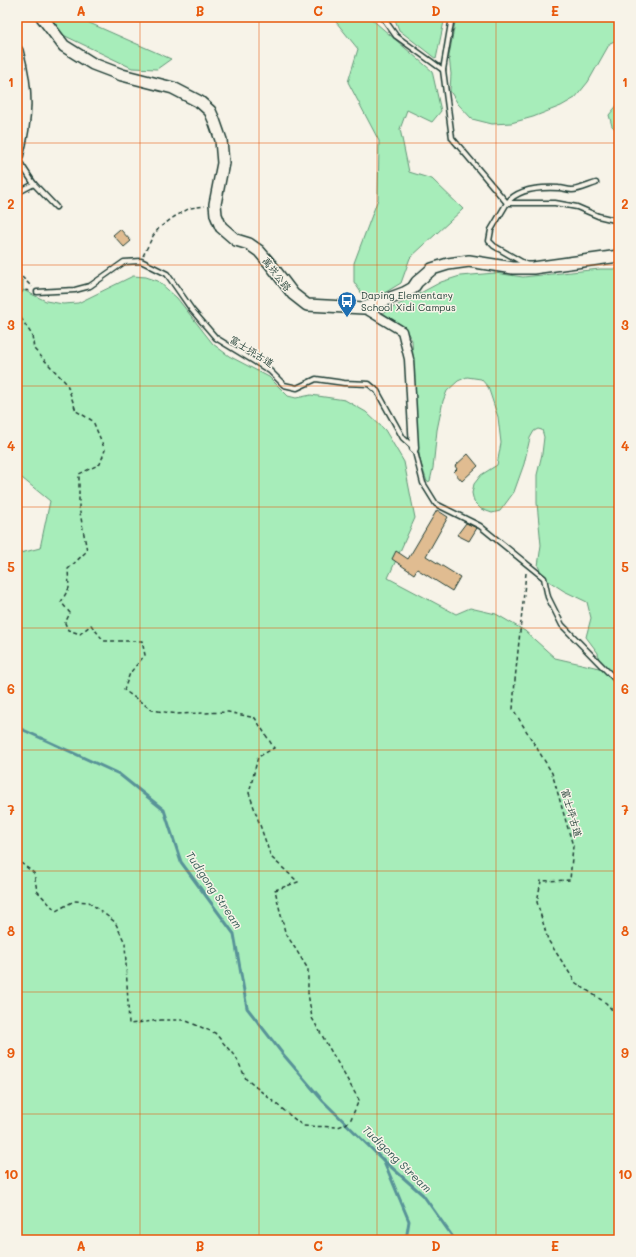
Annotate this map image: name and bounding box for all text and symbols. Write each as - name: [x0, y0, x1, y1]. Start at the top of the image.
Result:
- text: A: [76, 2, 86, 19]
- text: B: [196, 2, 205, 19]
- text: C: [313, 2, 323, 19]
- text: D: [431, 2, 441, 19]
- text: E: [551, 2, 559, 19]
- text: 1: [8, 73, 14, 90]
- text: 1: [622, 73, 628, 90]
- text: 2: [7, 195, 15, 212]
- text: 2: [621, 195, 629, 212]
- street label: 萬崁公路: [259, 254, 295, 294]
- place label: Daping Elementary School Xidi Campus: [361, 288, 456, 314]
- bus stop icon: Daping Elementary School Xidi Campus: [336, 290, 358, 318]
- text: 3: [7, 316, 15, 333]
- text: 3: [621, 316, 629, 333]
- street label: 富士坪古道: [227, 332, 277, 370]
- text: 4: [7, 437, 15, 454]
- text: 4: [621, 437, 629, 454]
- text: 5: [7, 558, 15, 575]
- text: 5: [621, 558, 629, 575]
- text: 6: [7, 680, 15, 697]
- text: 6: [621, 680, 629, 697]
- street label: 富士坪古道: [558, 787, 586, 839]
- text: 7: [7, 801, 15, 818]
- text: 7: [621, 801, 629, 818]
- water label: Tudigong Stream: [183, 848, 246, 932]
- text: 8: [7, 922, 15, 939]
- text: 8: [621, 922, 629, 939]
- text: 9: [7, 1044, 15, 1061]
- text: 9: [621, 1044, 629, 1061]
- water label: Tudigong Stream: [360, 1122, 435, 1196]
- text: 10: [4, 1165, 18, 1182]
- text: 10: [618, 1165, 632, 1182]
- text: A: [76, 1237, 86, 1254]
- text: B: [196, 1237, 205, 1254]
- text: C: [313, 1237, 323, 1254]
- text: D: [431, 1237, 441, 1254]
- text: E: [551, 1237, 559, 1254]

